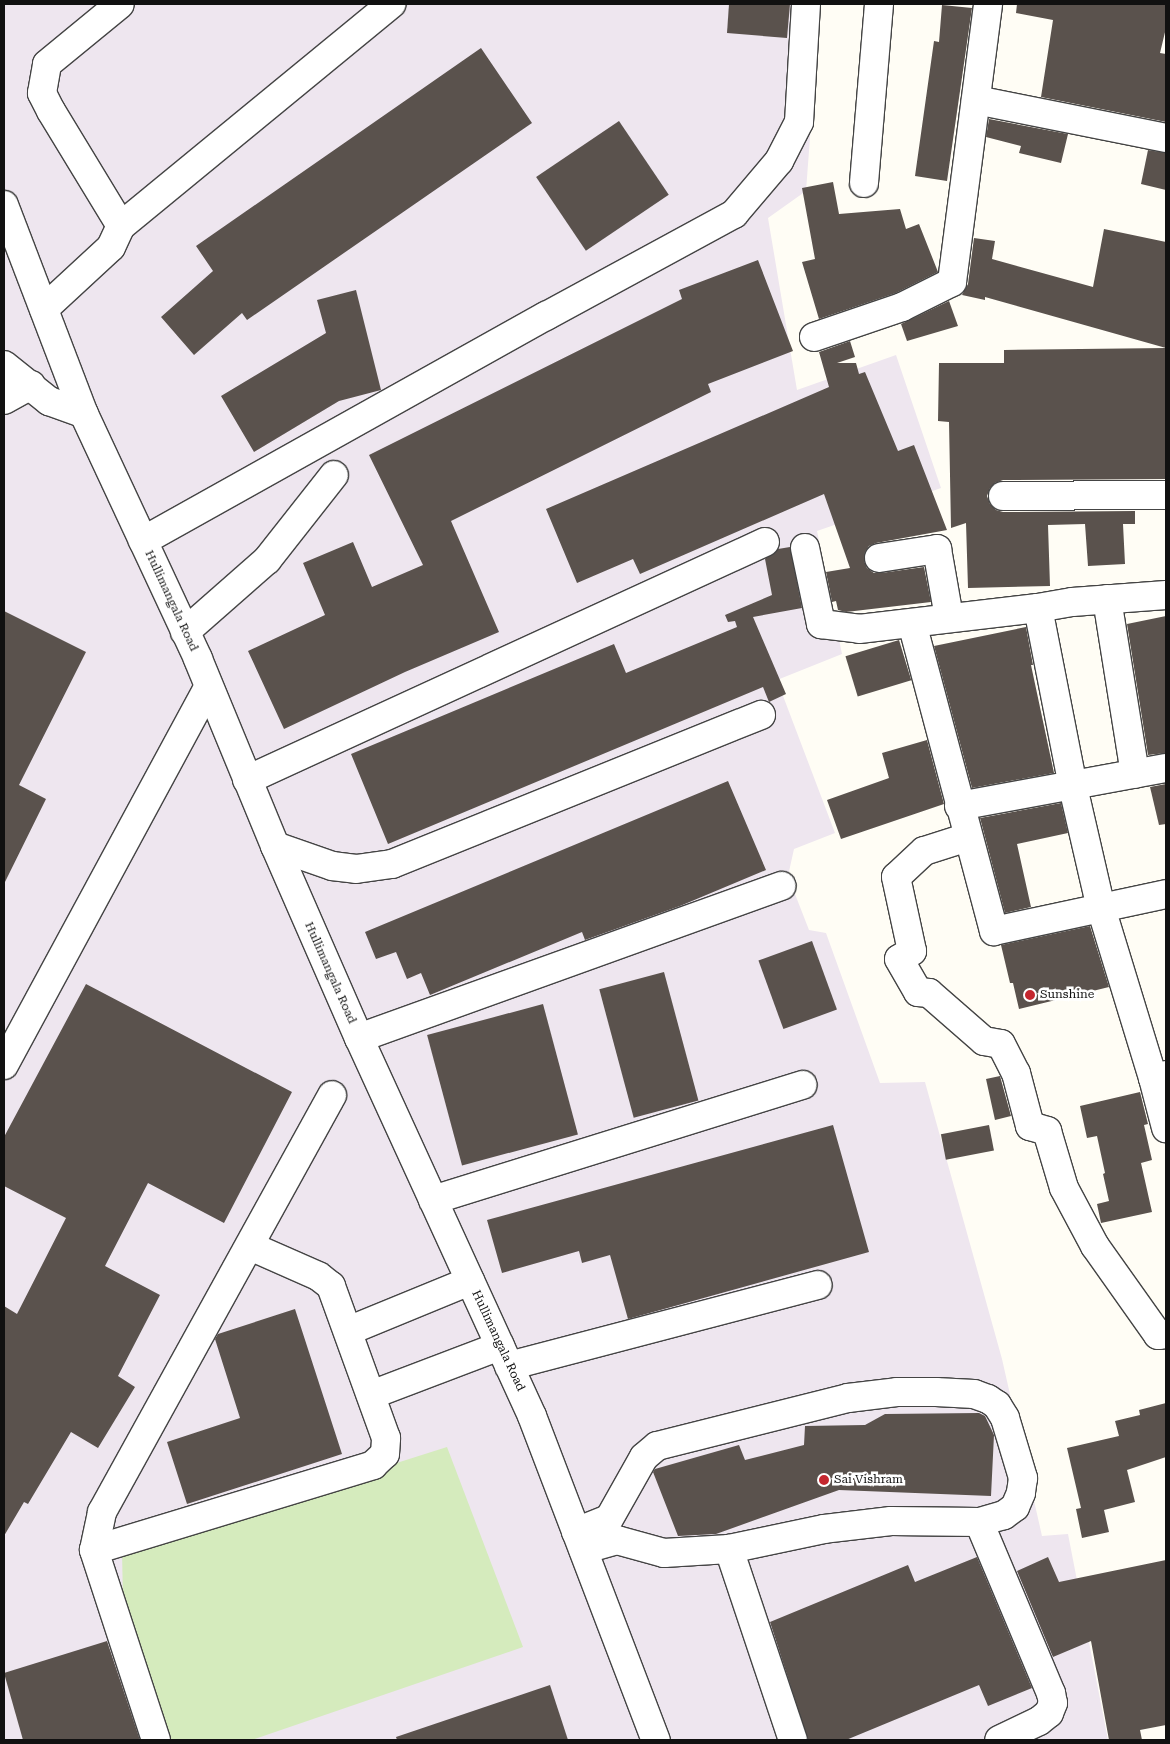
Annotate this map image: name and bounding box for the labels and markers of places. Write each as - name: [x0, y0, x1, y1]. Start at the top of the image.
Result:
- place label: Sunshine: [1040, 988, 1094, 1002]
- marker: Sunshine: [1024, 989, 1036, 1001]
- place label: Sai Vishram: [834, 1473, 903, 1487]
- marker: Sai Vishram: [818, 1474, 830, 1486]

